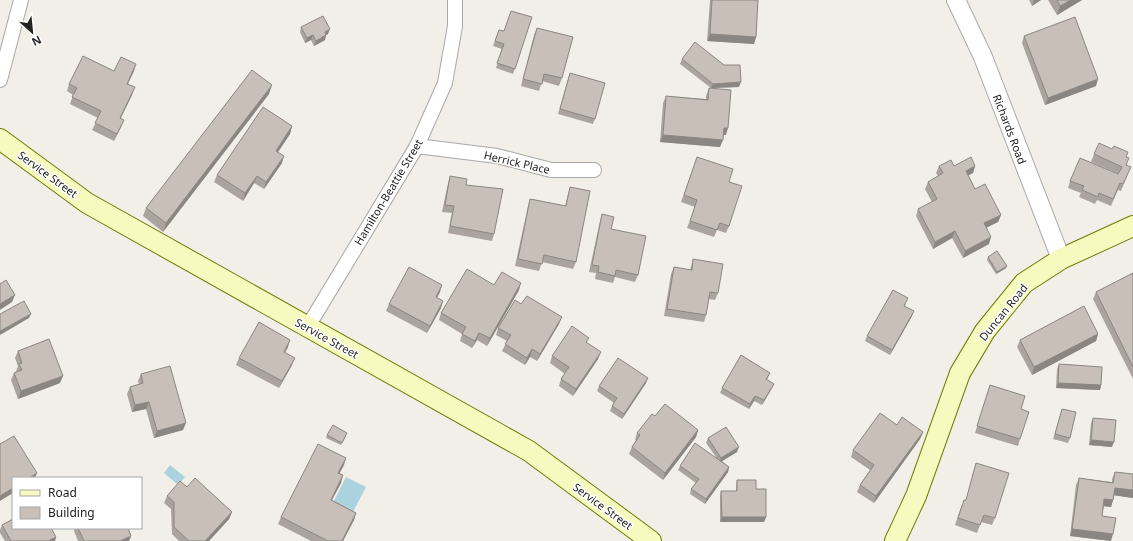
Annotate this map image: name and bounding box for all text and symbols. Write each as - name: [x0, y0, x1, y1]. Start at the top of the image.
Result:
- north arrow: [12, 12, 52, 52]
- text: N: [29, 33, 44, 50]
- street label: Richards Road: [990, 92, 1030, 166]
- street label: Hamilton-Beattie Street: [350, 136, 426, 248]
- street label: Service Street: [15, 147, 81, 201]
- street label: Herrick Place: [482, 147, 552, 177]
- street label: Duncan Road: [975, 280, 1031, 344]
- street label: Service Street: [293, 314, 361, 362]
- legend: [12, 477, 142, 529]
- street label: Service Street: [570, 479, 636, 533]
- text: Road: [48, 484, 77, 501]
- text: Building: [48, 504, 95, 521]

